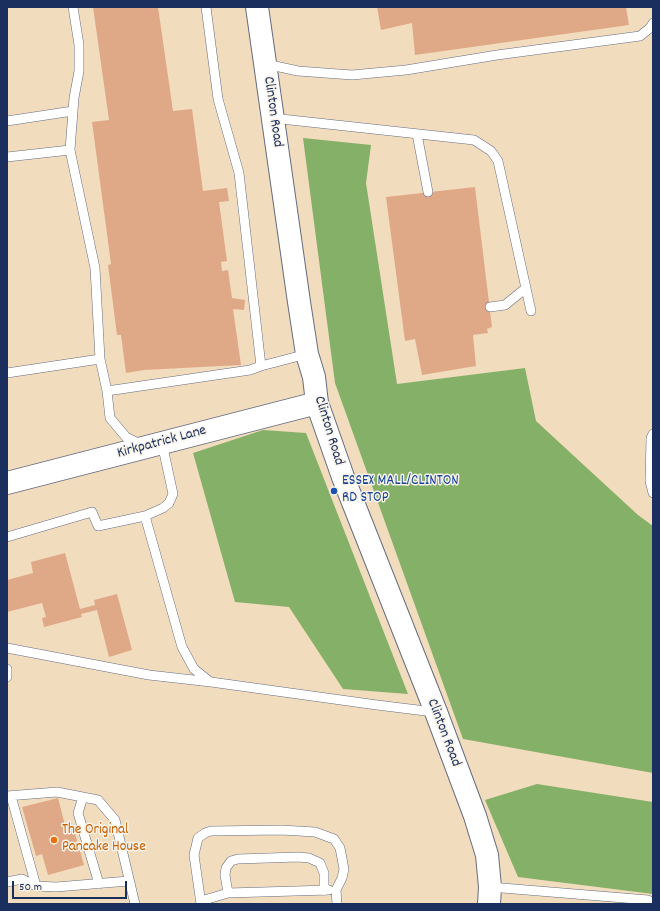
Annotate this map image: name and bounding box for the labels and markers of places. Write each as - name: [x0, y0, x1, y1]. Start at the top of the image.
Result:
- place label: ESSEX MALL/CLINTON RD STOP: [342, 473, 459, 508]
- marker: ESSEX MALL/CLINTON RD STOP: [329, 486, 339, 496]
- place label: The Original Pancake House: [62, 822, 146, 857]
- marker: The Original Pancake House: [49, 835, 59, 845]

